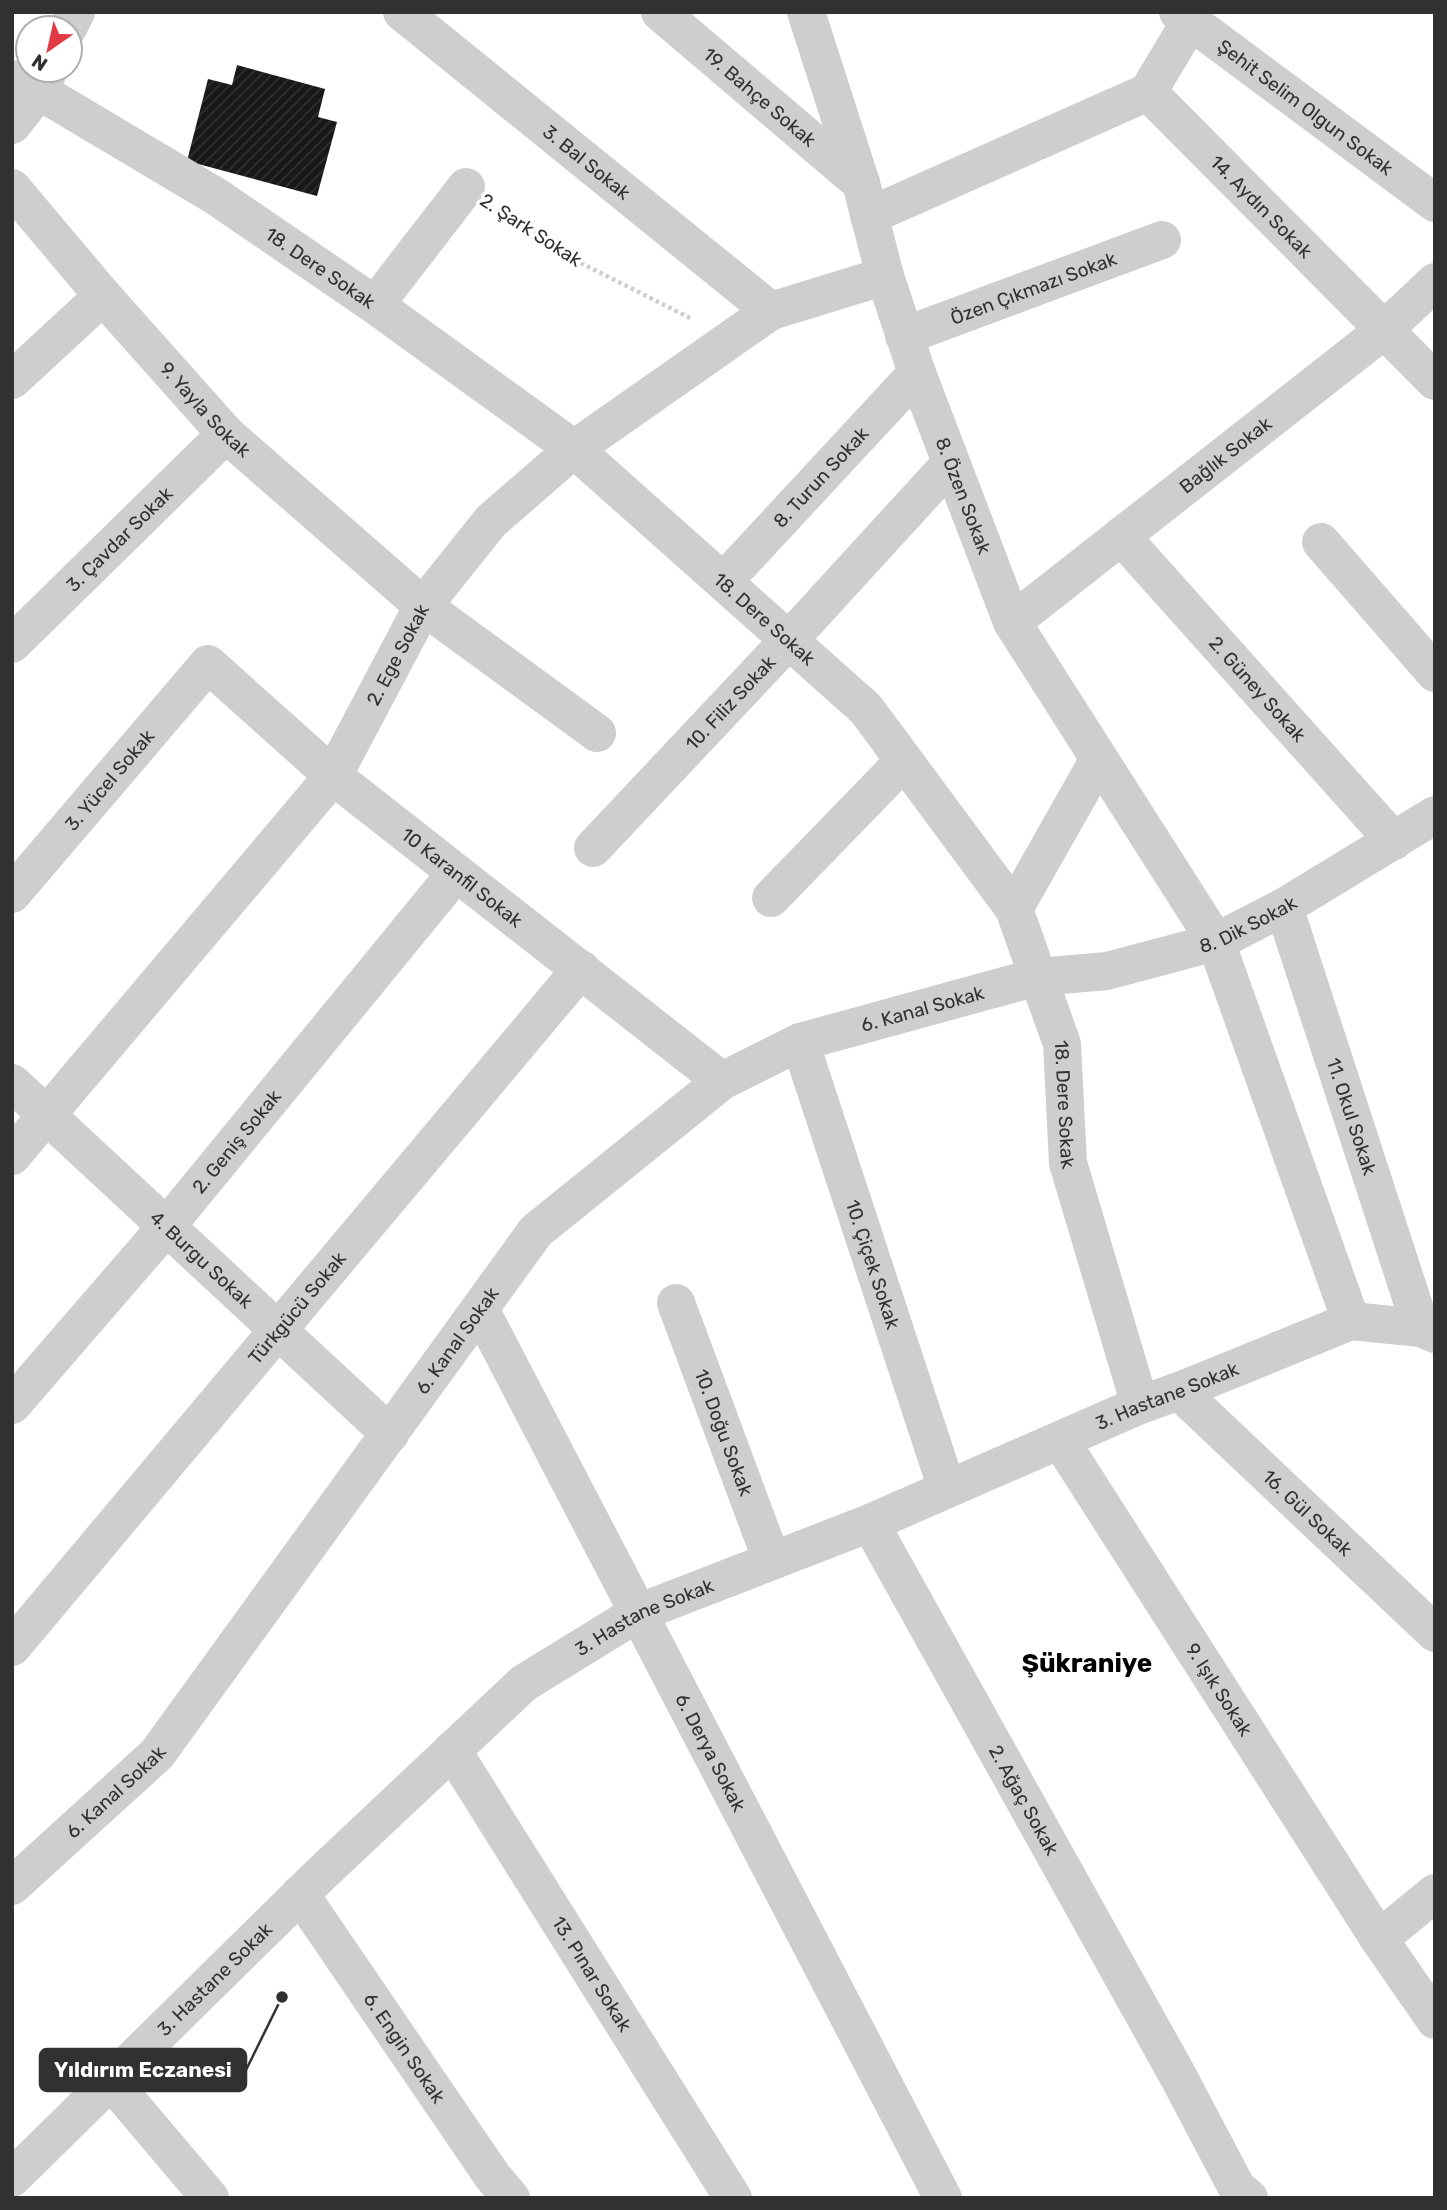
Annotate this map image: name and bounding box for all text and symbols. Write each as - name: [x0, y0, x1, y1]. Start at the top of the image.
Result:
- north arrow: [14, 14, 84, 84]
- street label: Şehit Selim Olgun Sokak: [1213, 34, 1398, 180]
- street label: 19. Bahçe Sokak: [699, 42, 821, 151]
- text: N: [28, 49, 52, 76]
- street label: 3. Bal Sokak: [538, 120, 635, 204]
- street label: 14. Aydın Sokak: [1206, 150, 1318, 263]
- street label: 2. Şark Sokak: [476, 188, 586, 272]
- street label: 18. Dere Sokak: [261, 222, 380, 313]
- street label: Özen Çıkmazı Sokak: [947, 246, 1120, 329]
- street label: 9. Yayla Sokak: [155, 357, 256, 462]
- street label: Bağlık Sokak: [1175, 411, 1276, 498]
- street label: 8. Turun Sokak: [768, 422, 873, 532]
- street label: 8. Özen Sokak: [931, 434, 997, 557]
- street label: 3. Çavdar Sokak: [61, 482, 177, 596]
- street label: 18. Dere Sokak: [709, 568, 820, 670]
- street label: 2. Ege Sokak: [361, 600, 434, 709]
- street label: 2. Güney Sokak: [1204, 631, 1311, 747]
- street label: 10. Filiz Sokak: [680, 650, 780, 754]
- street label: 3. Yücel Sokak: [60, 724, 159, 835]
- street label: 10 Karanfil Sokak: [397, 822, 528, 932]
- street label: 8. Dik Sokak: [1197, 891, 1301, 957]
- street label: 6. Kanal Sokak: [858, 981, 987, 1036]
- street label: 18. Dere Sokak: [1050, 1039, 1081, 1171]
- street label: 11. Okul Sokak: [1322, 1055, 1382, 1178]
- street label: 2. Geniş Sokak: [187, 1085, 285, 1198]
- street label: 10. Çiçek Sokak: [841, 1197, 905, 1332]
- street label: 4. Burgu Sokak: [146, 1206, 258, 1313]
- street label: Türkgücü Sokak: [243, 1247, 351, 1369]
- street label: 6. Kanal Sokak: [410, 1282, 503, 1398]
- street label: 3. Hastane Sokak: [1092, 1356, 1242, 1435]
- street label: 10. Doğu Sokak: [690, 1366, 758, 1499]
- street label: 16. Gül Sokak: [1258, 1465, 1358, 1561]
- street label: 3. Hastane Sokak: [571, 1573, 717, 1660]
- street label: 9. Işık Sokak: [1181, 1639, 1258, 1740]
- district label: Şükraniye: [1022, 1648, 1152, 1679]
- street label: 6. Derya Sokak: [671, 1690, 751, 1816]
- street label: 6. Kanal Sokak: [61, 1741, 171, 1843]
- street label: 2. Ağaç Sokak: [984, 1741, 1064, 1859]
- street label: 13. Pınar Sokak: [547, 1912, 637, 2036]
- street label: 3. Hastane Sokak: [152, 1917, 277, 2040]
- street label: 6. Engin Sokak: [359, 1988, 451, 2107]
- callout: Yıldırım Eczanesi: [40, 2049, 246, 2091]
- text: Yıldırım Eczanesi: [54, 2057, 232, 2082]

